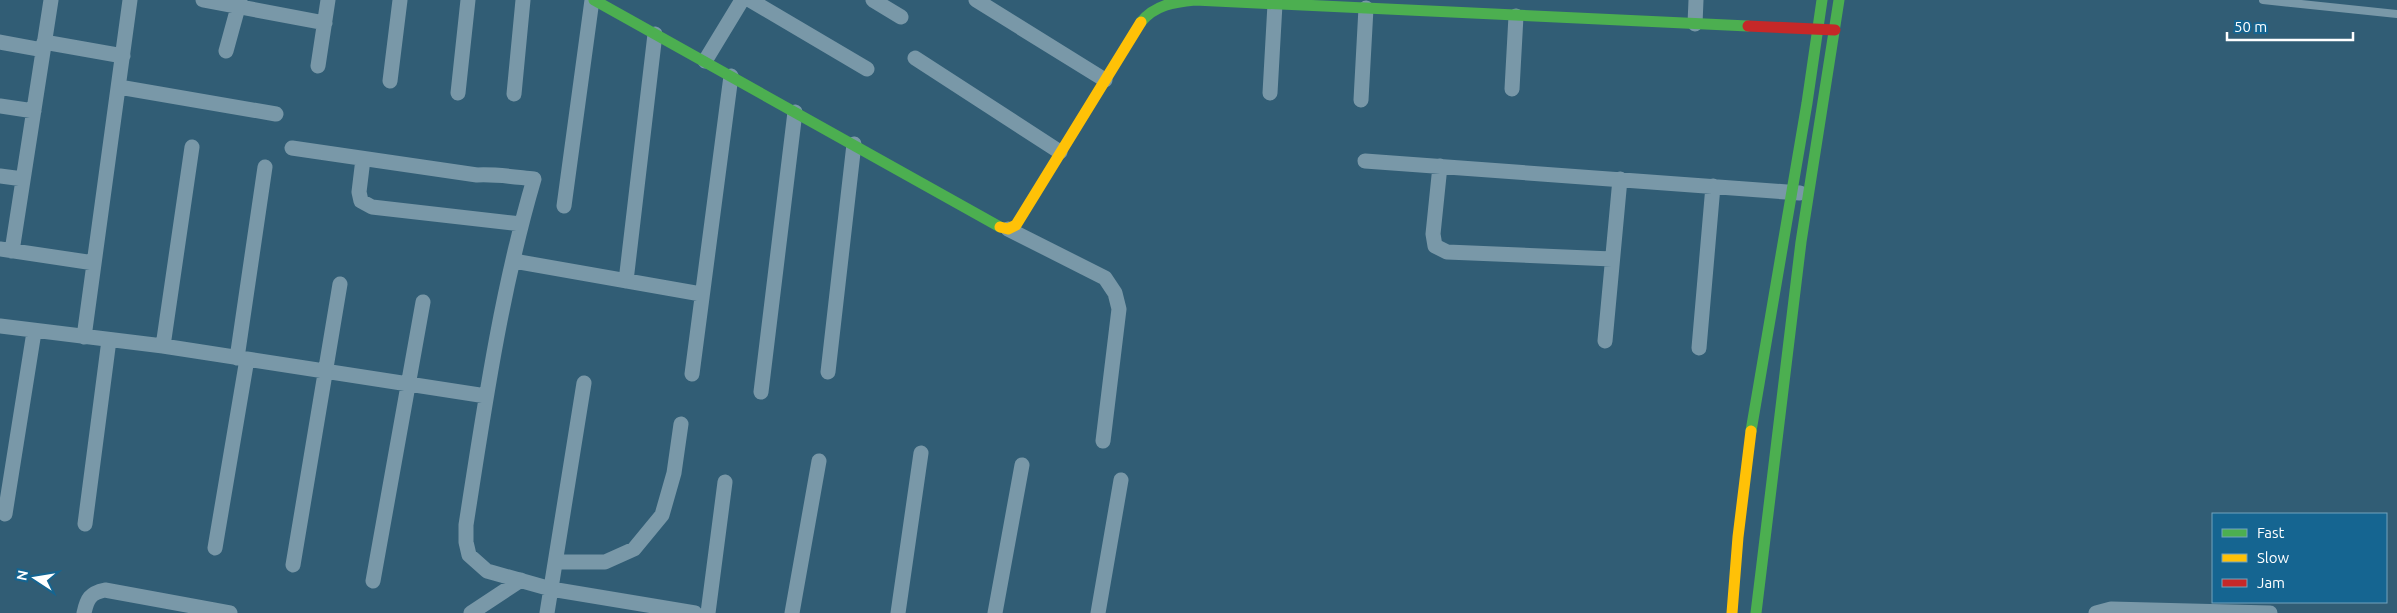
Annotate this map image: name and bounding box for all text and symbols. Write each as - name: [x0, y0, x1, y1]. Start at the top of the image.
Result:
- scale bar: [2227, 10, 2353, 42]
- text: 50 m: [2234, 18, 2267, 35]
- legend: [2212, 513, 2387, 603]
- text: Fast: [2257, 524, 2285, 541]
- text: Slow: [2257, 549, 2290, 566]
- north arrow: [10, 553, 60, 603]
- text: N: [13, 569, 31, 582]
- text: Jam: [2257, 574, 2285, 591]

